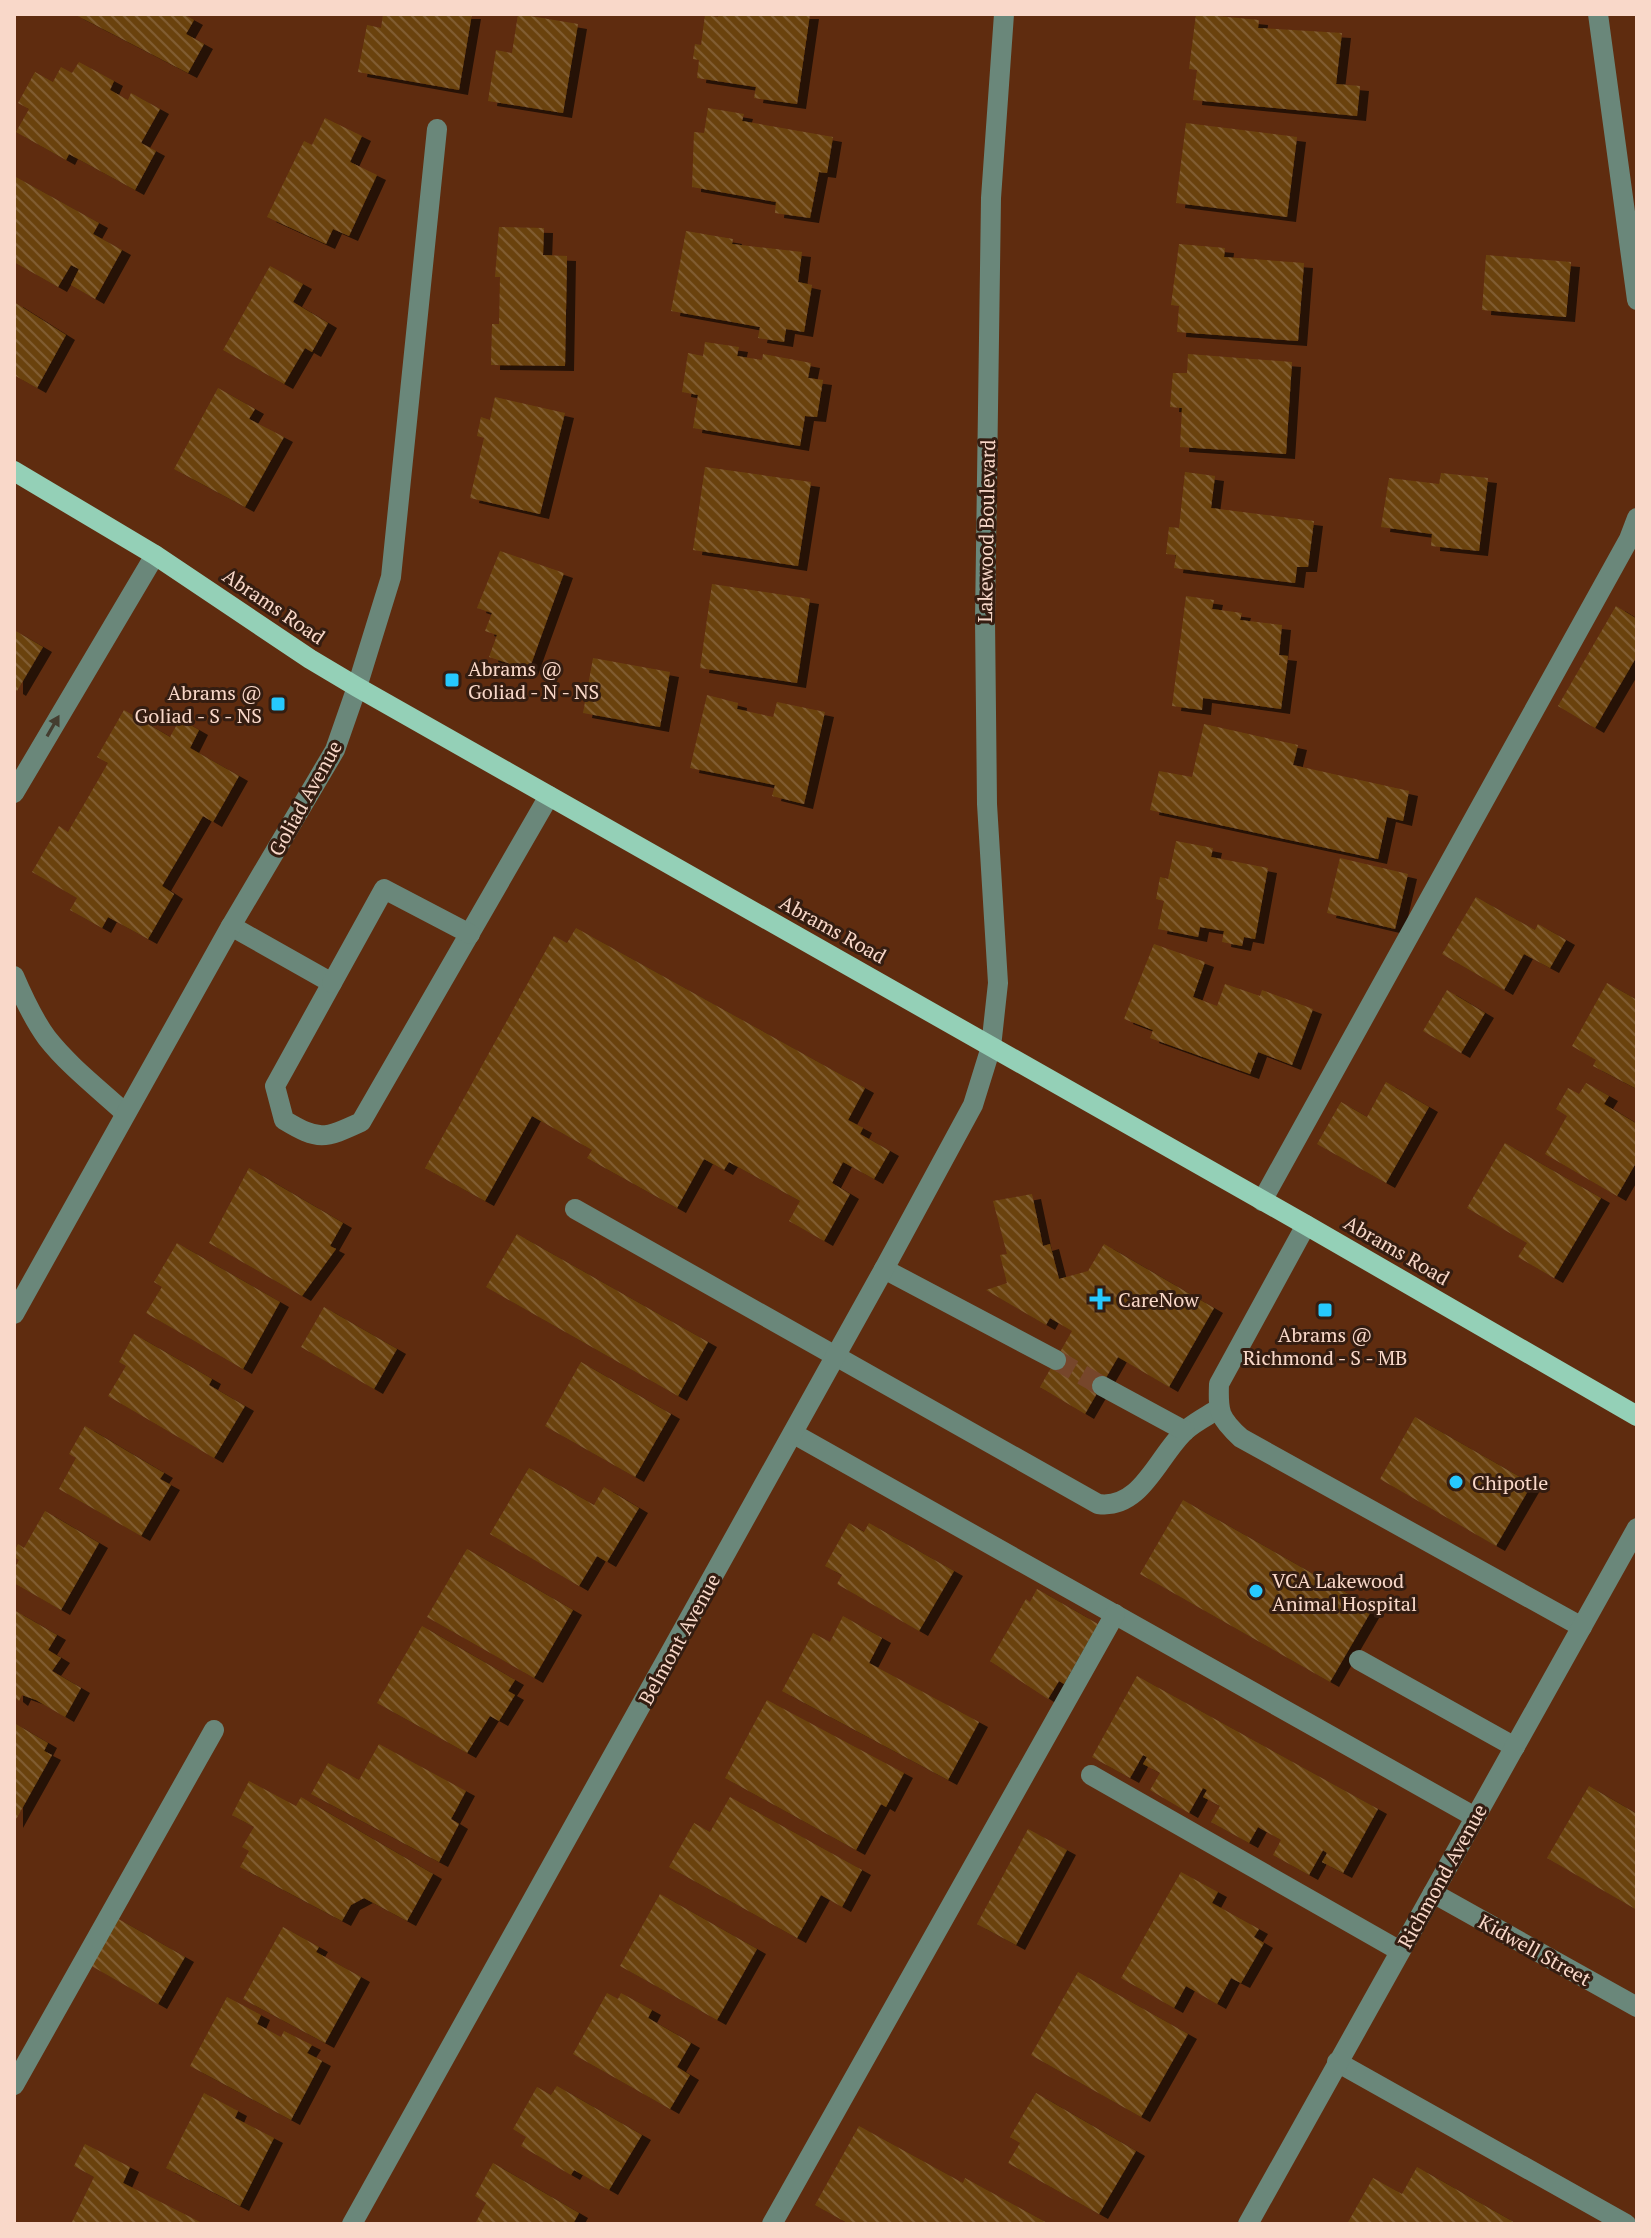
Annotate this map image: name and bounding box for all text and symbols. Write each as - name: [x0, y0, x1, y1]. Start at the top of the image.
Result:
- street label: Lakewood Boulevard: [971, 439, 1001, 623]
- street label: Abrams Road: [218, 562, 330, 650]
- place label: Abrams @ Goliad - N - NS: [468, 655, 599, 705]
- marker: Abrams @ Goliad - N - NS: [443, 671, 461, 689]
- place label: Abrams @ Goliad - S - NS: [135, 679, 262, 729]
- marker: Abrams @ Goliad - S - NS: [269, 695, 287, 713]
- one-way arrow: [46, 715, 60, 737]
- street label: Goliad Avenue: [262, 735, 348, 861]
- street label: Abrams Road: [775, 889, 891, 969]
- street label: Abrams Road: [1339, 1209, 1455, 1291]
- place label: CareNow: [1118, 1286, 1199, 1313]
- marker: CareNow: [1089, 1288, 1111, 1310]
- marker: Abrams @ Richmond - S - MB: [1316, 1301, 1334, 1319]
- place label: Abrams @ Richmond - S - MB: [1243, 1321, 1407, 1371]
- place label: Chipotle: [1472, 1469, 1548, 1496]
- marker: Chipotle: [1447, 1473, 1465, 1491]
- place label: VCA Lakewood Animal Hospital: [1272, 1567, 1417, 1617]
- street label: Belmont Avenue: [632, 1569, 726, 1709]
- marker: VCA Lakewood Animal Hospital: [1247, 1582, 1265, 1600]
- street label: Richmond Avenue: [1391, 1799, 1493, 1953]
- street label: Kidwell Street: [1474, 1908, 1597, 1992]

